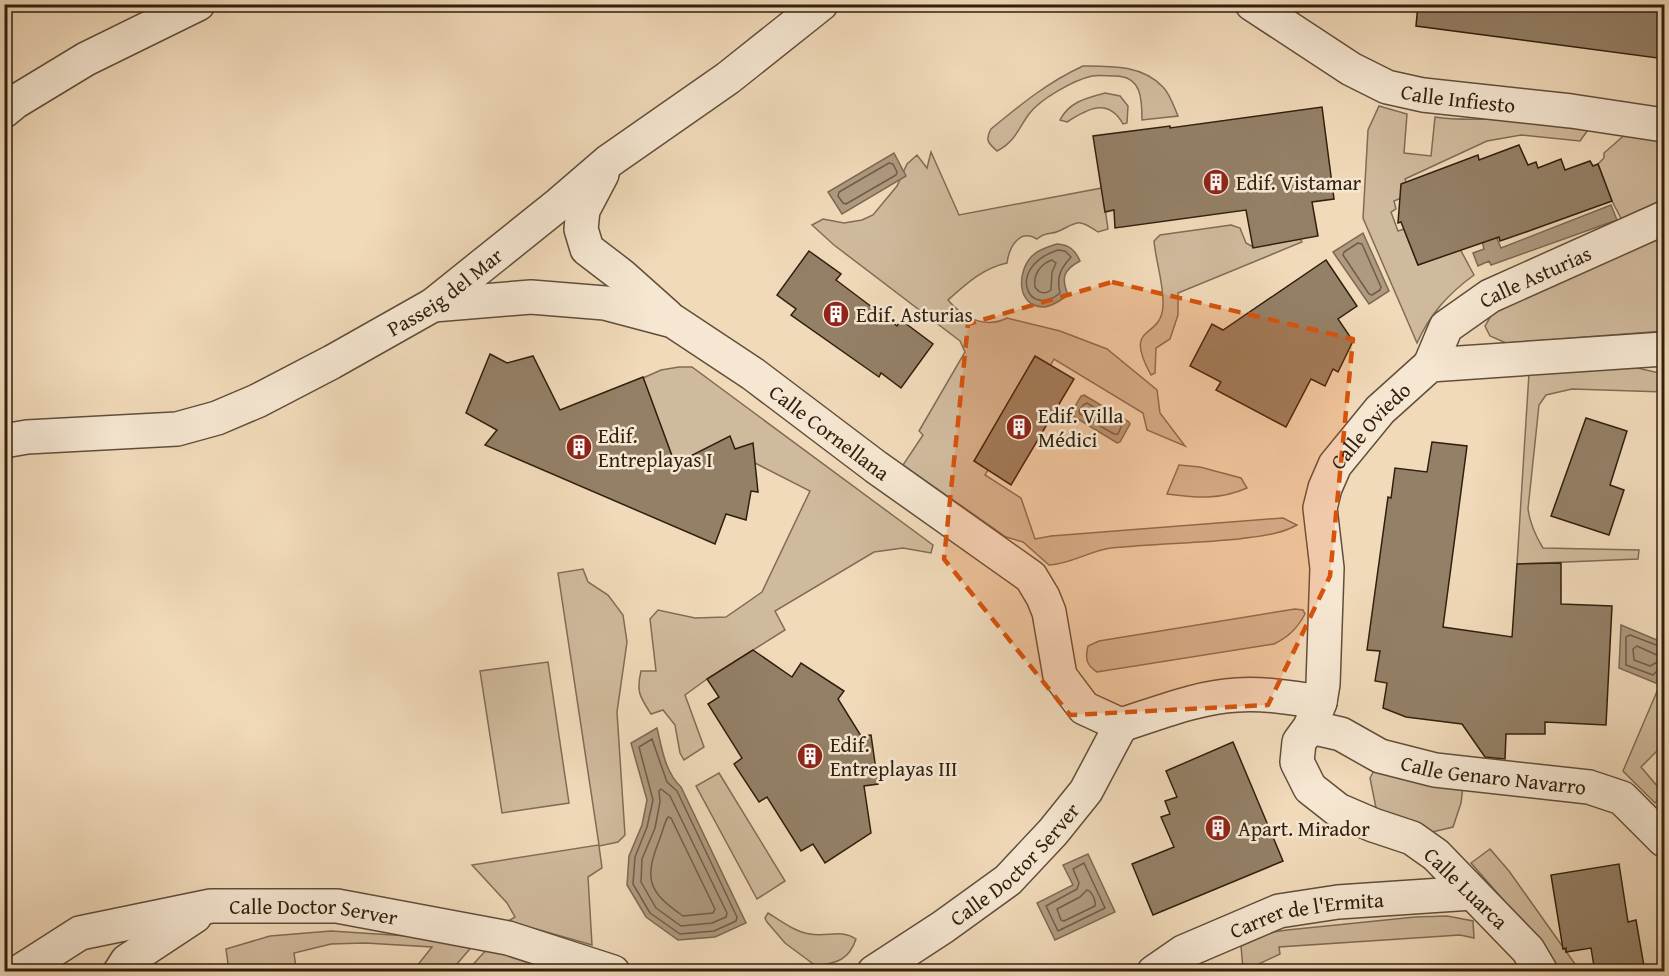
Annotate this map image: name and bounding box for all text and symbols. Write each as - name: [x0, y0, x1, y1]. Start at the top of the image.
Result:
- street label: Calle Infiesto: [1398, 75, 1517, 120]
- building icon: Edif. Vistamar: [1201, 167, 1231, 197]
- place label: Edif. Vistamar: [1236, 167, 1362, 198]
- street label: Calle Asturias: [1472, 237, 1596, 315]
- street label: Passeig del Mar: [381, 239, 509, 344]
- building icon: Edif. Asturias: [821, 299, 851, 329]
- place label: Edif. Asturias: [856, 299, 973, 330]
- street label: Calle Oviedo: [1322, 374, 1417, 476]
- street label: Calle Cornellana: [763, 376, 896, 488]
- place label: Edif. Villa Médici: [1038, 400, 1124, 455]
- building icon: Edif. Villa Médici: [1004, 412, 1034, 442]
- place label: Edif. Entreplayas I: [598, 420, 713, 475]
- building icon: Edif. Entreplayas I: [564, 432, 594, 462]
- place label: Edif. Entreplayas III: [830, 729, 958, 784]
- building icon: Edif. Entreplayas III: [795, 741, 825, 771]
- street label: Calle Genaro Navarro: [1398, 746, 1588, 802]
- street label: Calle Doctor Server: [943, 795, 1087, 933]
- building icon: Apart. Mirador: [1203, 813, 1233, 843]
- place label: Apart. Mirador: [1238, 813, 1370, 844]
- street label: Calle Luarca: [1417, 840, 1515, 936]
- street label: Carrer de l'Ermita: [1224, 883, 1385, 946]
- street label: Calle Doctor Server: [229, 891, 401, 933]

